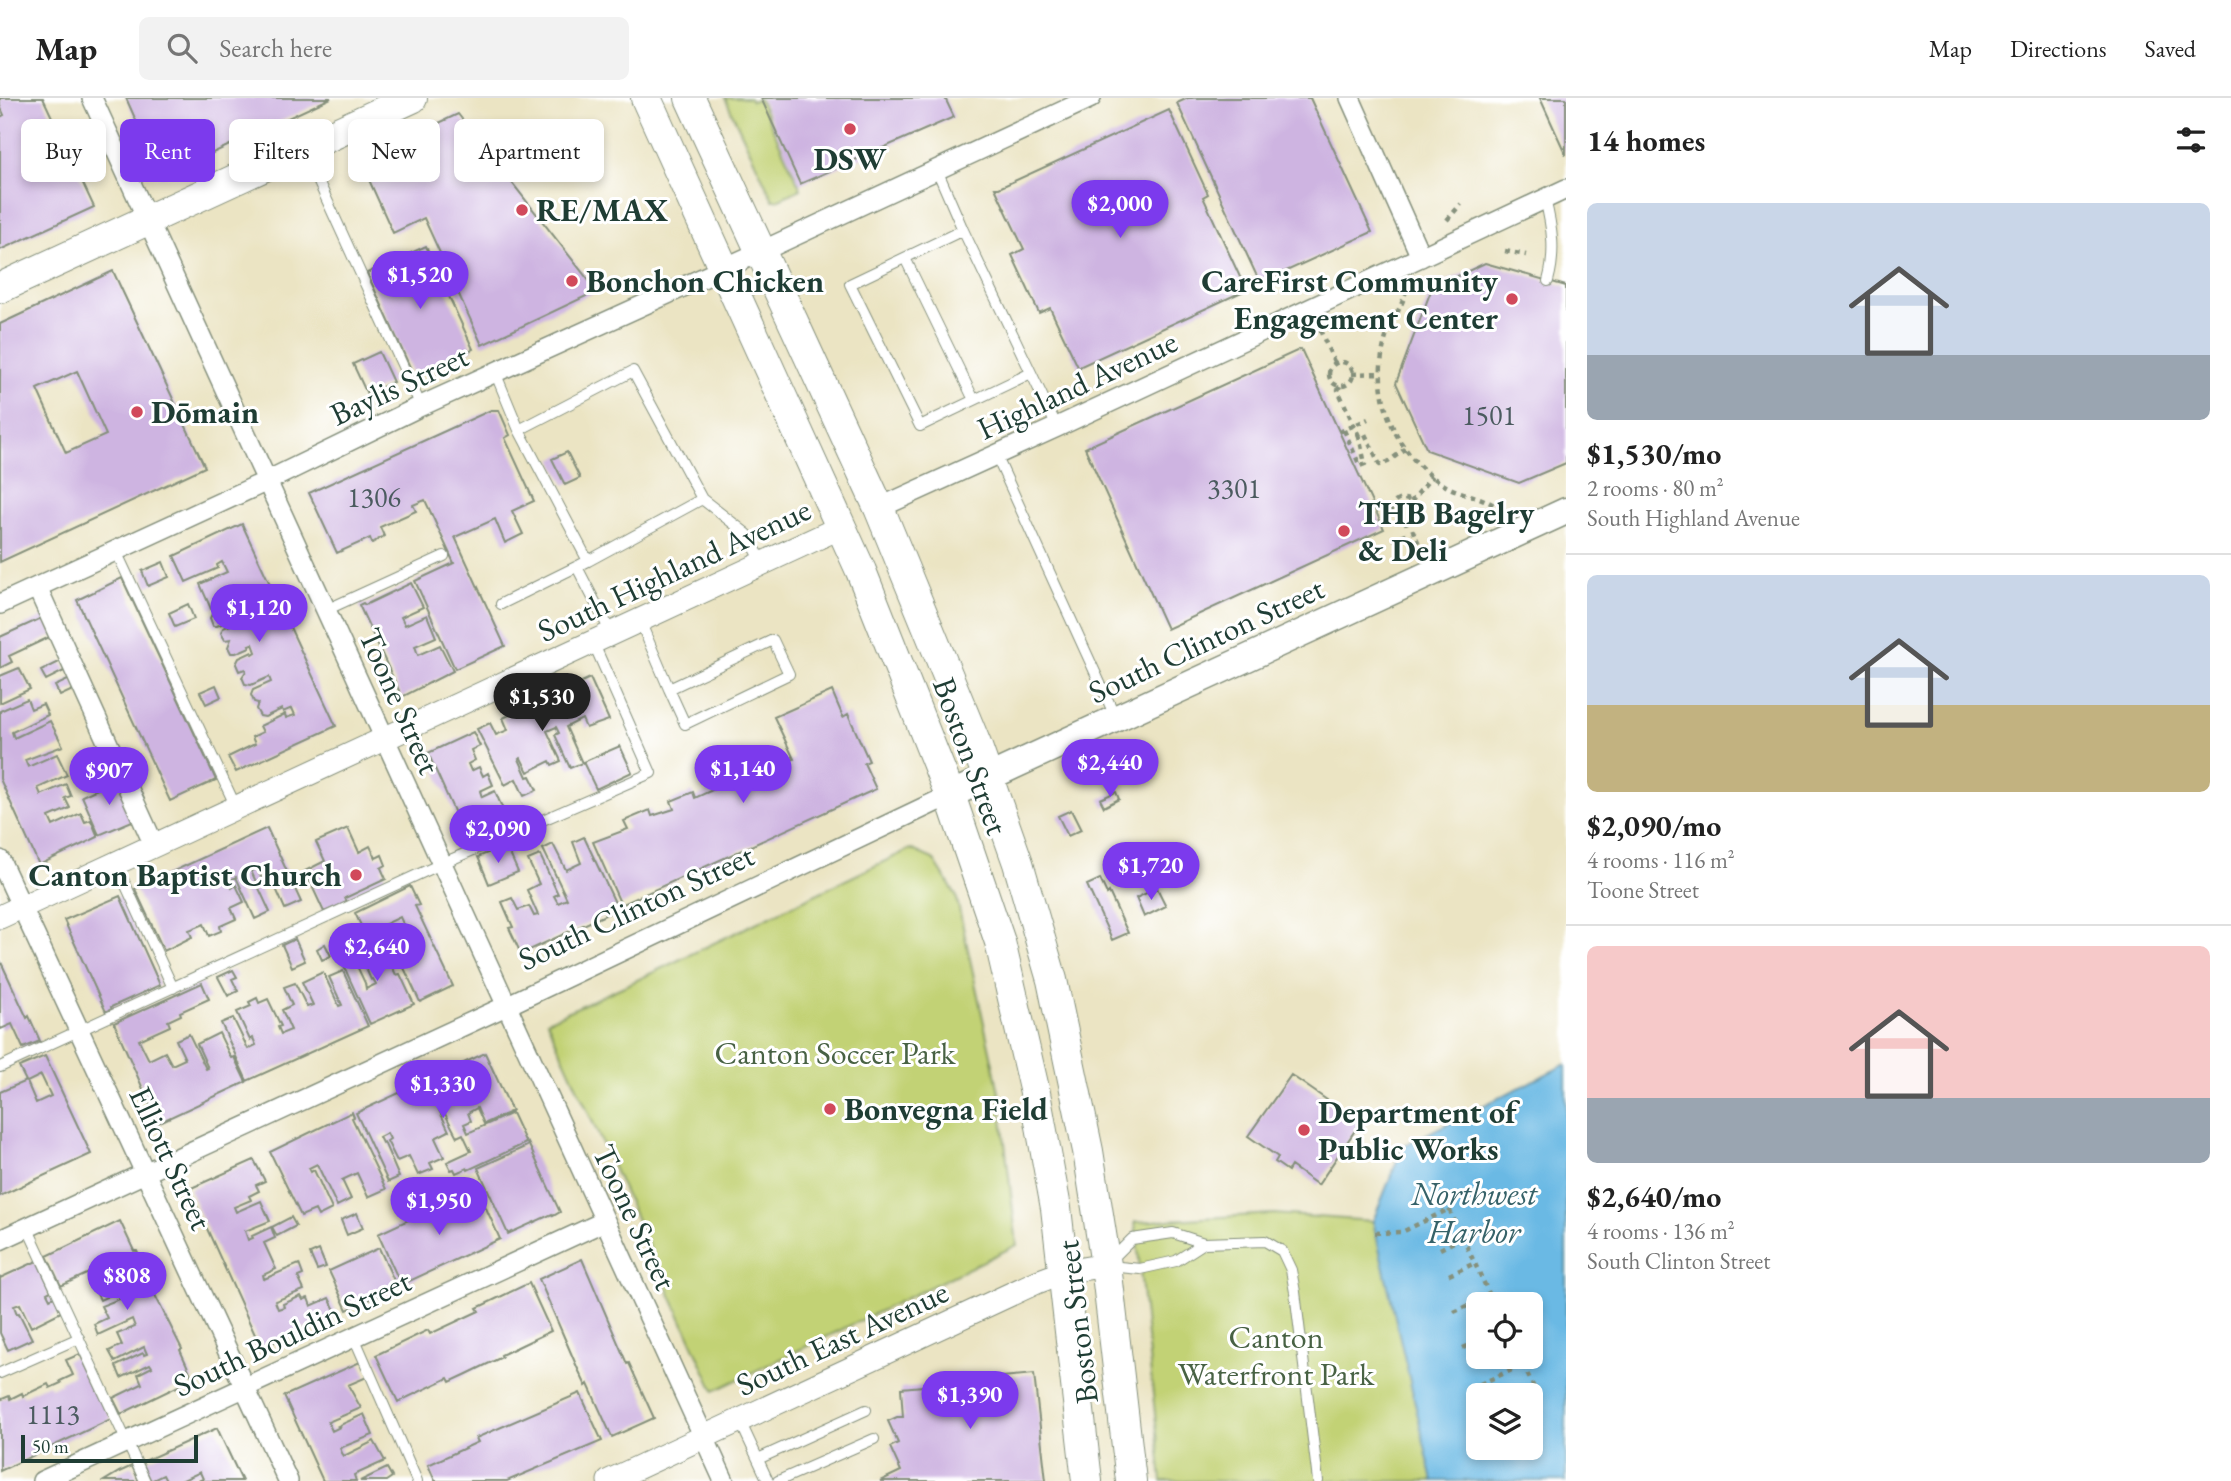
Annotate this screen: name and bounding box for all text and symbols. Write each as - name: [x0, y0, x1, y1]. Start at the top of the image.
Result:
- search box: [139, 17, 629, 80]
- text: Map: [35, 27, 97, 70]
- icon: search: [163, 29, 201, 67]
- text: Search here: [219, 31, 332, 65]
- text: Map: [1929, 33, 1972, 64]
- text: Directions: [2010, 33, 2107, 64]
- text: Saved: [2145, 33, 2196, 64]
- chip: Buy: [21, 119, 106, 182]
- chip: Rent: [120, 119, 215, 182]
- chip: Filters: [229, 119, 334, 182]
- chip: New: [348, 119, 440, 182]
- chip: Apartment: [454, 119, 604, 182]
- marker: DSW: [842, 121, 858, 137]
- text: 14 homes: [1587, 121, 1705, 160]
- icon: filters: [2172, 121, 2210, 159]
- place label: DSW: [814, 138, 887, 180]
- pin: $2,000: [1063, 180, 1177, 240]
- text: $2,000: [1088, 188, 1152, 218]
- place label: RE/MAX: [536, 189, 668, 231]
- marker: RE/MAX: [514, 202, 530, 218]
- icon: home: [1836, 248, 1962, 374]
- pin: $1,520: [363, 252, 477, 311]
- text: $1,520: [388, 259, 452, 289]
- place label: Bonchon Chicken: [586, 260, 824, 302]
- place label: CareFirst Community Engagement Center: [1201, 260, 1499, 339]
- marker: Bonchon Chicken: [564, 273, 580, 289]
- marker: CareFirst Community Engagement Center: [1504, 291, 1520, 307]
- street label: Highland Avenue: [970, 320, 1184, 450]
- street label: Baylis Street: [323, 335, 475, 435]
- place label: Dōmain: [151, 391, 259, 433]
- house number: 1501: [1462, 397, 1516, 433]
- marker: Dōmain: [129, 404, 145, 420]
- text: $1,530/mo: [1587, 434, 1721, 473]
- house number: 3301: [1207, 470, 1261, 506]
- text: 2 rooms · 80 m²: [1587, 473, 1724, 503]
- house number: 1306: [347, 479, 401, 515]
- street label: South Highland Avenue: [531, 488, 817, 652]
- place label: THB Bagelry & Deli: [1358, 492, 1535, 571]
- text: South Highland Avenue: [1587, 503, 1800, 533]
- marker: THB Bagelry & Deli: [1336, 523, 1352, 539]
- street label: South Clinton Street: [1082, 567, 1330, 713]
- pin: $1,120: [202, 584, 316, 644]
- text: $1,120: [227, 592, 291, 622]
- icon: home: [1836, 620, 1962, 746]
- street label: Toone Street: [349, 621, 451, 781]
- street label: Boston Street: [923, 672, 1019, 840]
- pin: $1,530: [485, 674, 599, 733]
- text: $1,530: [510, 681, 574, 711]
- pin: $2,440: [1053, 740, 1167, 799]
- pin: $1,140: [686, 746, 800, 805]
- text: $2,440: [1078, 747, 1142, 777]
- pin: $907: [68, 748, 150, 807]
- text: $1,140: [711, 753, 775, 783]
- text: $907: [85, 755, 133, 785]
- pin: $2,090: [441, 806, 555, 865]
- text: $2,090/mo: [1587, 806, 1721, 845]
- text: $2,090: [466, 813, 530, 843]
- street label: South Clinton Street: [512, 834, 760, 980]
- pin: $1,720: [1094, 842, 1208, 902]
- text: 4 rooms · 116 m²: [1587, 845, 1735, 875]
- text: $1,720: [1119, 850, 1183, 880]
- place label: Canton Baptist Church: [29, 854, 342, 896]
- marker: Canton Baptist Church: [348, 867, 364, 883]
- text: Toone Street: [1587, 875, 1699, 905]
- pin: $2,640: [320, 924, 434, 983]
- text: $2,640: [345, 931, 409, 961]
- icon: home: [1836, 991, 1962, 1117]
- park label: Canton Soccer Park: [714, 1032, 957, 1074]
- pin: $1,330: [386, 1060, 500, 1120]
- text: $1,330: [411, 1068, 475, 1098]
- street label: Elliott Street: [119, 1079, 223, 1237]
- place label: Bonvegna Field: [844, 1088, 1048, 1130]
- place label: Department of Public Works: [1318, 1091, 1520, 1170]
- marker: Bonvegna Field: [822, 1101, 838, 1117]
- marker: Department of Public Works: [1296, 1122, 1312, 1138]
- street label: Toone Street: [583, 1138, 687, 1296]
- water label: Northwest Harbor: [1410, 1172, 1538, 1253]
- text: $2,640/mo: [1587, 1177, 1721, 1216]
- pin: $1,950: [382, 1178, 496, 1237]
- text: $1,950: [407, 1185, 471, 1215]
- text: 4 rooms · 136 m²: [1587, 1216, 1735, 1246]
- street label: Boston Street: [1046, 1238, 1108, 1406]
- text: South Clinton Street: [1587, 1246, 1770, 1276]
- pin: $808: [86, 1252, 168, 1312]
- text: $808: [103, 1260, 151, 1290]
- street label: South Bouldin Street: [167, 1260, 417, 1406]
- street label: South East Avenue: [729, 1271, 955, 1405]
- map controls: [1466, 1292, 1543, 1460]
- button: locate: [1466, 1292, 1543, 1369]
- park label: Canton Waterfront Park: [1178, 1316, 1375, 1395]
- pin: $1,390: [913, 1372, 1027, 1431]
- text: $1,390: [938, 1379, 1002, 1409]
- button: layers: [1466, 1383, 1543, 1460]
- house number: 1113: [26, 1396, 80, 1432]
- scale bar: [21, 1432, 198, 1464]
- text: 50 m: [32, 1434, 69, 1459]

